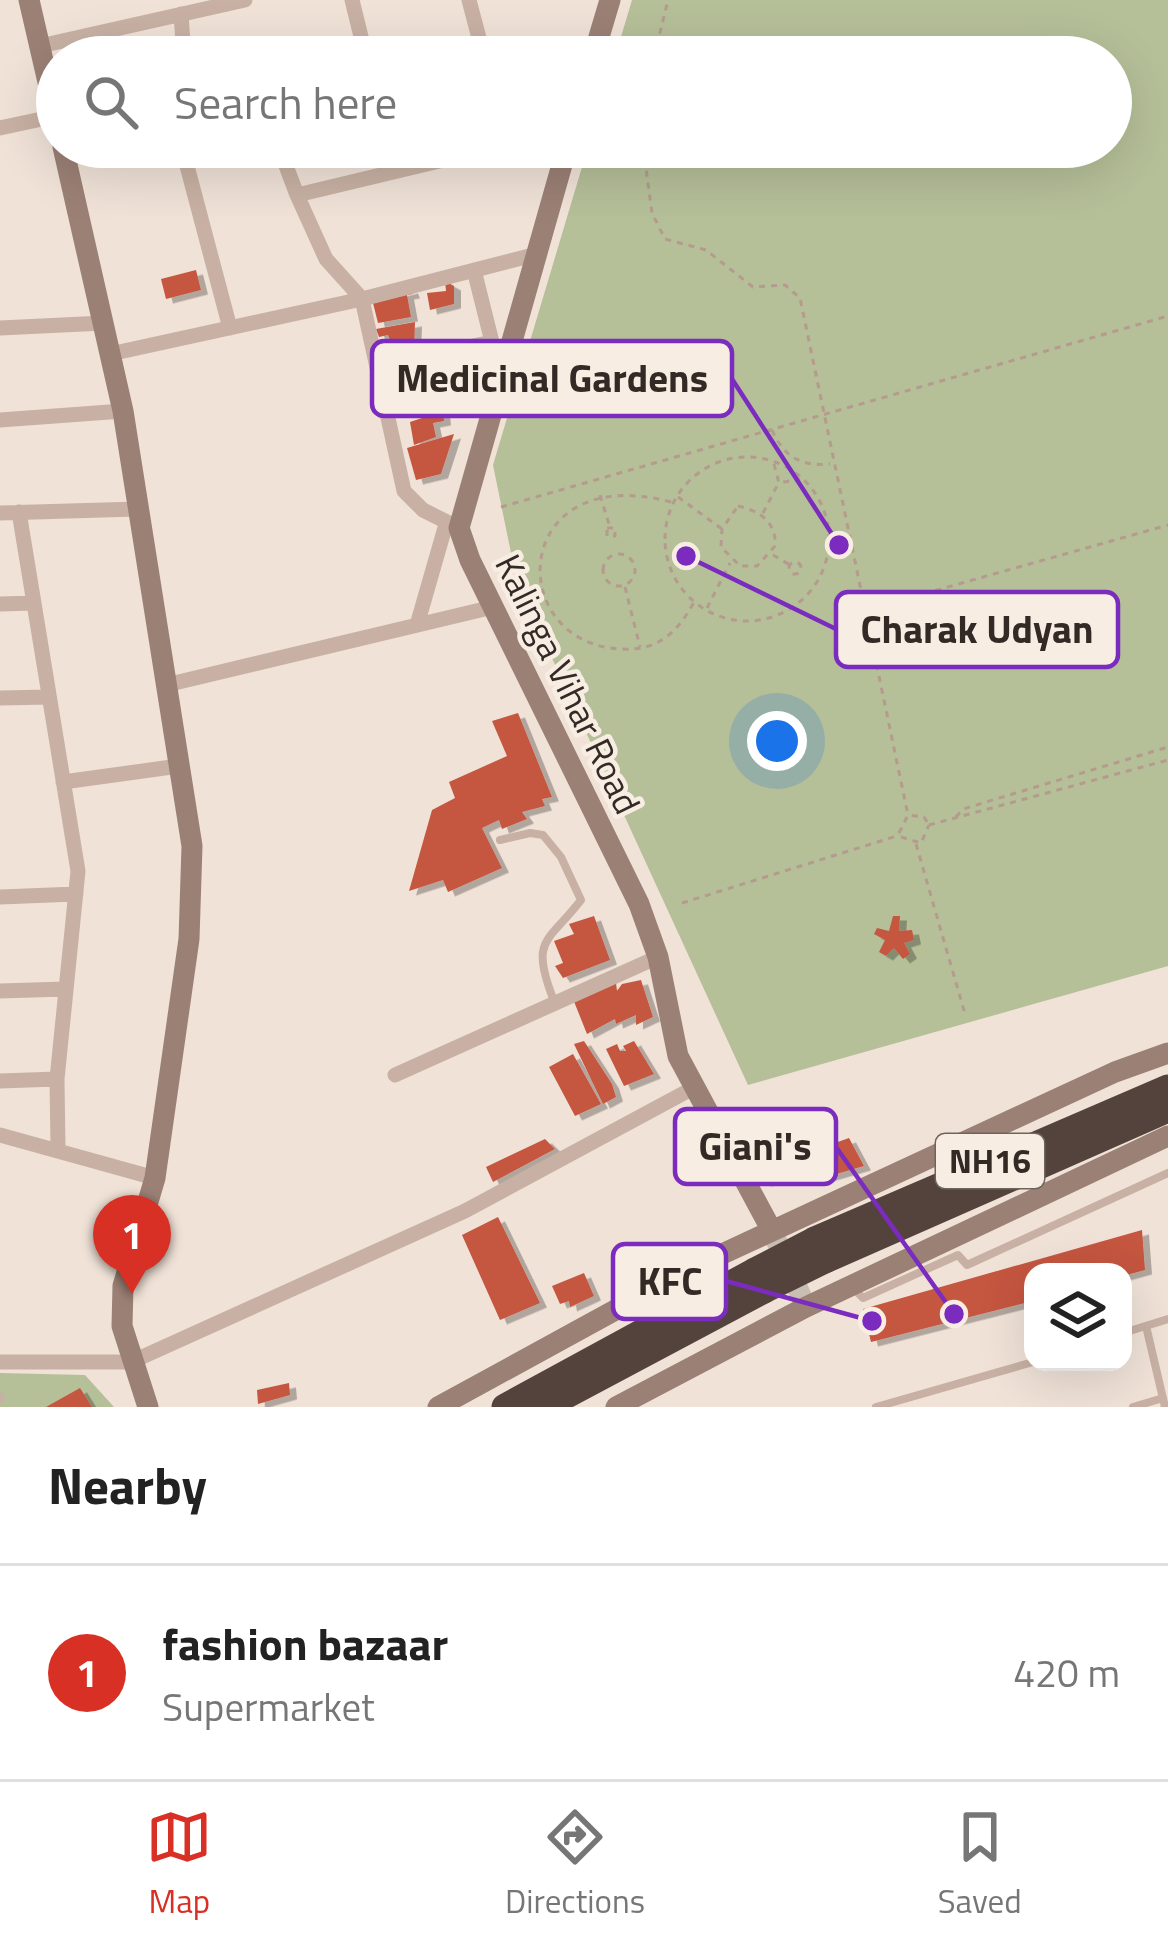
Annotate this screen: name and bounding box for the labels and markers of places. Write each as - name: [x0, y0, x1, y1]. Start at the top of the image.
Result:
- callout: Medicinal Gardens: [372, 341, 732, 416]
- callout: Charak Udyan: [836, 592, 1118, 667]
- callout: Giani's: [675, 1109, 836, 1184]
- pin: 1: [93, 1195, 171, 1294]
- callout: KFC: [613, 1244, 726, 1319]

